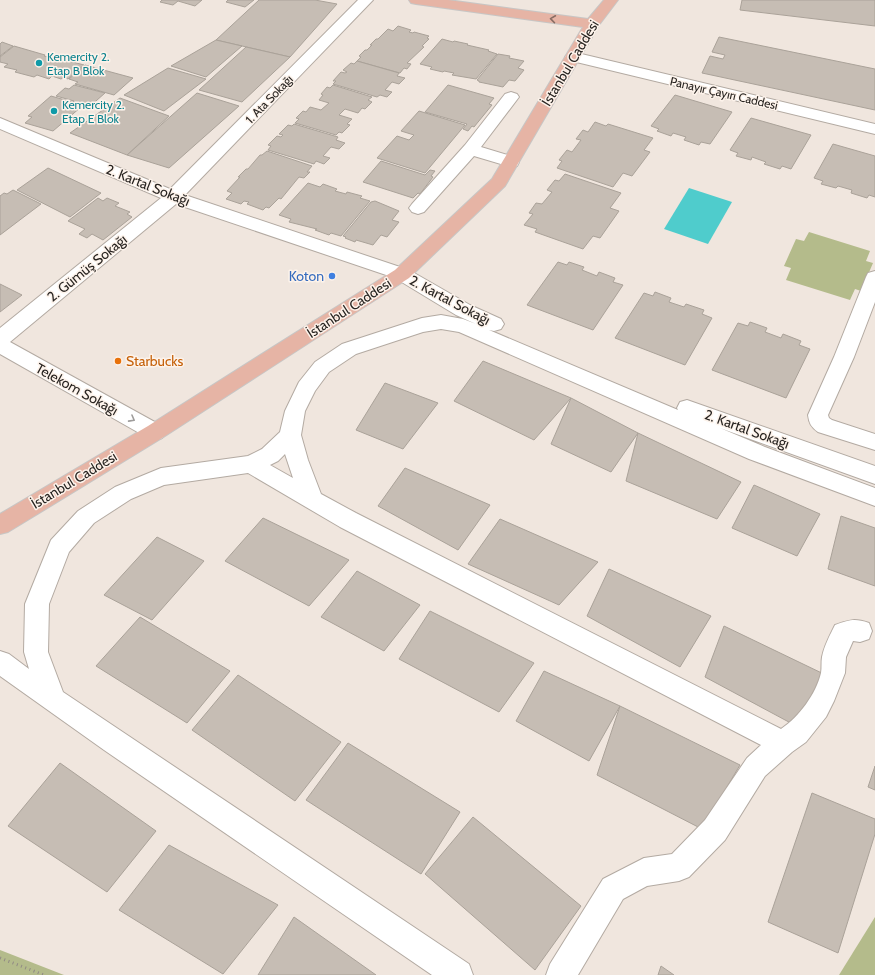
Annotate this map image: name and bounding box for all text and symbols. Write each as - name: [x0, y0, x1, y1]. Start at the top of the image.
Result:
- one-way arrow: [550, 15, 556, 24]
- street label: İstanbul Caddesi: [537, 17, 603, 109]
- place label: Kemercity 2. Etap B Blok: [47, 49, 109, 78]
- marker: Kemercity 2. Etap B Blok: [34, 58, 44, 68]
- street label: 1. Ata Sokağı: [242, 72, 296, 126]
- street label: Panayır Çayırı Caddesi: [668, 73, 780, 113]
- place label: Kemercity 2. Etap E Blok: [62, 97, 124, 126]
- marker: Kemercity 2. Etap E Blok: [49, 106, 59, 116]
- street label: 2. Kartal Sokağı: [103, 160, 193, 210]
- street label: 2. Gümüş Sokağı: [44, 230, 131, 306]
- place label: Koton: [289, 267, 324, 285]
- marker: Koton: [327, 271, 337, 281]
- street label: 2. Kartal Sokağı: [406, 271, 494, 329]
- street label: İstanbul Caddesi: [303, 274, 395, 342]
- place label: Starbucks: [126, 352, 184, 370]
- marker: Starbucks: [113, 356, 123, 366]
- street label: Telekom Sokağı: [33, 359, 122, 419]
- street label: 2. Kartal Sokağı: [702, 405, 792, 453]
- one-way arrow: [127, 415, 135, 422]
- street label: İstanbul Caddesi: [28, 447, 120, 513]

